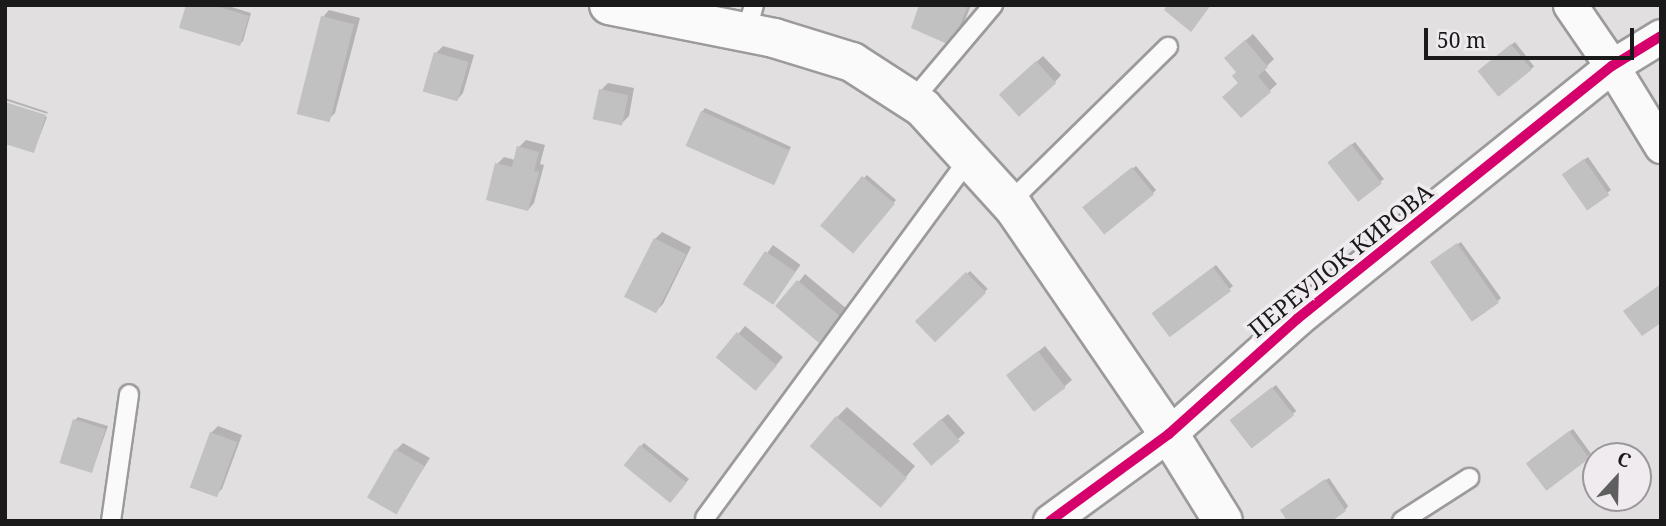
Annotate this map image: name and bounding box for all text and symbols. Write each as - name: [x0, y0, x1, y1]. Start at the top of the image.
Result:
- scale bar: [1428, 14, 1638, 58]
- text: 50 m: [1437, 26, 1486, 54]
- street label: ПЕРЕУЛОК КИРОВА: [1242, 177, 1438, 343]
- north arrow: [1582, 442, 1652, 512]
- text: С: [1613, 445, 1635, 474]

